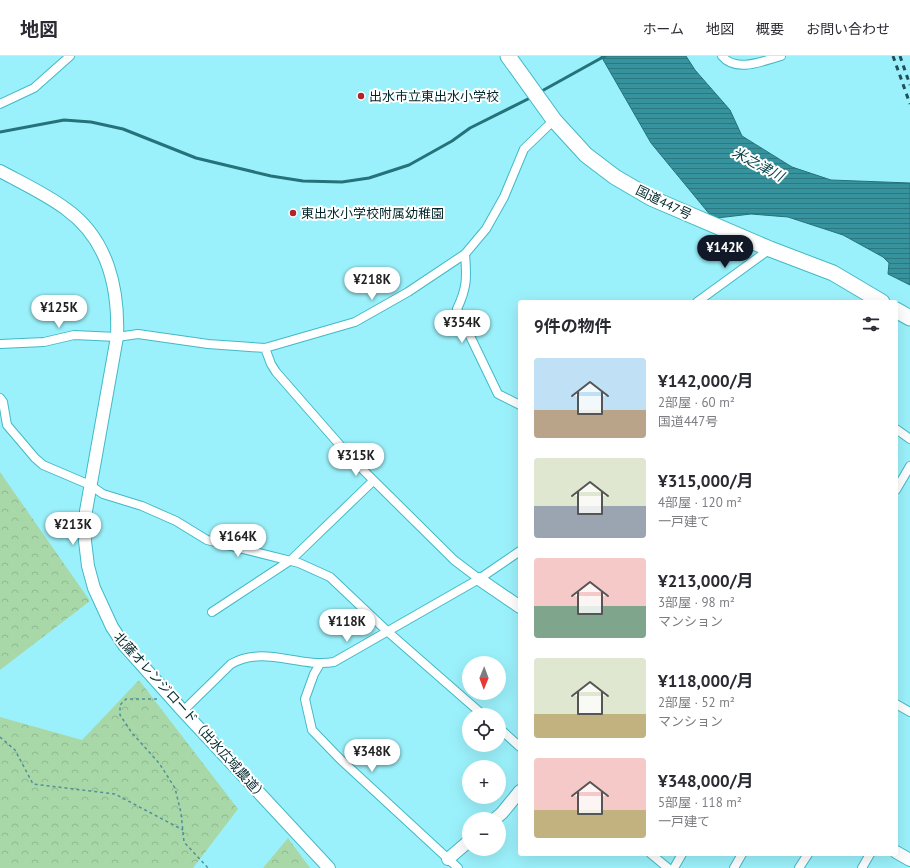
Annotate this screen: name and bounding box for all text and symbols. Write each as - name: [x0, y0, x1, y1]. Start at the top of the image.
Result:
- text: 地図: [20, 17, 58, 41]
- text: ホーム: [642, 20, 684, 38]
- text: 地図: [706, 20, 734, 38]
- text: 概要: [756, 20, 784, 38]
- text: お問い合わせ: [806, 20, 890, 38]
- place label: 出水市立東出水小学校: [369, 88, 499, 105]
- marker: 出水市立東出水小学校: [356, 91, 366, 101]
- water label: 米之津川: [729, 143, 789, 186]
- street label: 国道447号: [633, 182, 695, 223]
- place label: 東出水小学校附属幼稚園: [301, 205, 444, 222]
- marker: 東出水小学校附属幼稚園: [288, 208, 298, 218]
- pin: ¥142K: [697, 235, 753, 269]
- text: ¥142K: [706, 239, 744, 256]
- pin: ¥218K: [344, 267, 400, 301]
- text: ¥218K: [353, 271, 391, 288]
- pin: ¥125K: [31, 295, 87, 329]
- text: ¥125K: [40, 299, 78, 316]
- pin: ¥354K: [434, 310, 490, 344]
- icon: filters: [860, 313, 882, 335]
- text: ¥354K: [443, 314, 481, 331]
- text: 9件の物件: [534, 315, 612, 337]
- text: ¥142,000/月: [658, 370, 754, 392]
- icon: home: [566, 374, 614, 422]
- text: 2部屋 · 60 m²: [658, 394, 735, 411]
- text: 国道447号: [658, 413, 718, 430]
- pin: ¥315K: [328, 443, 384, 477]
- text: ¥315K: [337, 447, 375, 464]
- text: ¥315,000/月: [658, 470, 754, 492]
- icon: home: [566, 474, 614, 522]
- text: 4部屋 · 120 m²: [658, 494, 742, 511]
- pin: ¥213K: [45, 512, 101, 546]
- text: 一戸建て: [658, 513, 710, 530]
- text: ¥213K: [54, 516, 92, 533]
- pin: ¥164K: [210, 524, 266, 558]
- text: ¥164K: [219, 528, 257, 545]
- text: ¥213,000/月: [658, 570, 754, 592]
- icon: home: [566, 574, 614, 622]
- text: 3部屋 · 98 m²: [658, 594, 735, 611]
- pin: ¥118K: [319, 609, 375, 643]
- text: ¥118K: [328, 613, 366, 630]
- text: マンション: [658, 613, 723, 630]
- street label: 北薩オレンジロード（出水広域農道）: [110, 629, 271, 804]
- north arrow: [462, 656, 506, 700]
- map controls: [462, 656, 506, 856]
- text: ¥118,000/月: [658, 670, 754, 692]
- icon: home: [566, 674, 614, 722]
- text: 2部屋 · 52 m²: [658, 694, 735, 711]
- button: locate: [462, 708, 506, 752]
- text: マンション: [658, 713, 723, 730]
- pin: ¥348K: [344, 739, 400, 773]
- text: ¥348K: [353, 743, 391, 760]
- button: +: [462, 760, 506, 804]
- text: ¥348,000/月: [658, 770, 754, 792]
- icon: home: [566, 774, 614, 822]
- text: 5部屋 · 118 m²: [658, 794, 742, 811]
- button: −: [462, 812, 506, 856]
- text: 一戸建て: [658, 813, 710, 830]

